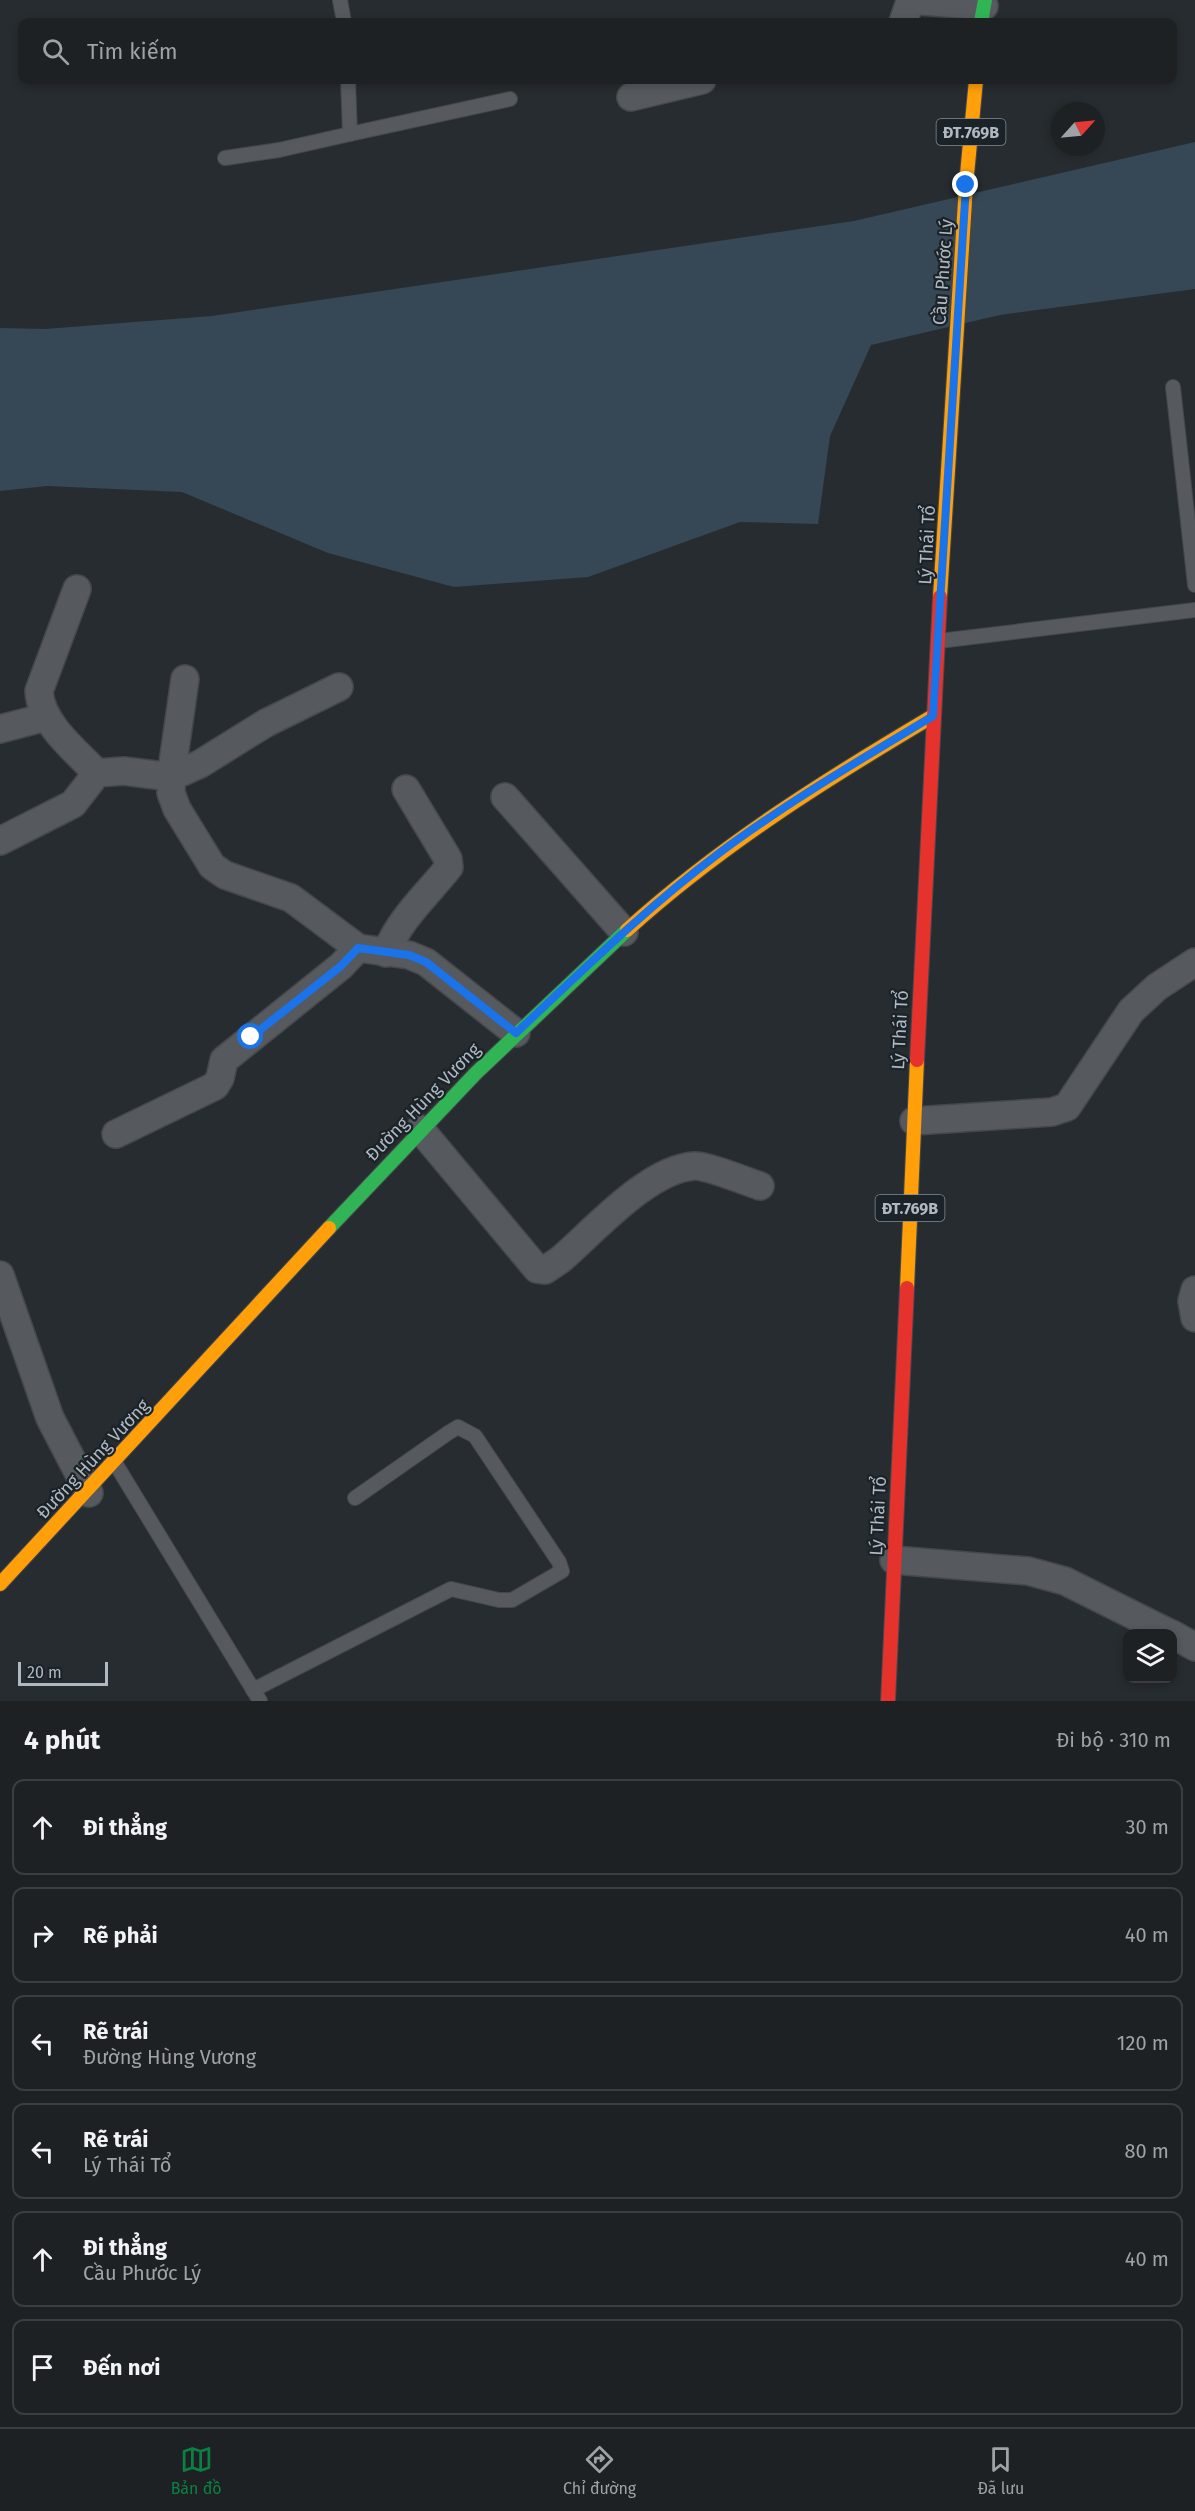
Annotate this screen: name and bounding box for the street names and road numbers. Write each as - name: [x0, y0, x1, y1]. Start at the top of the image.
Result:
- road number: ĐT.769B: [936, 119, 1006, 145]
- street label: Cầu Phước Lý: [928, 218, 958, 326]
- street label: Lý Thái Tổ: [913, 505, 940, 585]
- street label: Lý Thái Tổ: [886, 990, 913, 1070]
- street label: Đường Hùng Vương: [361, 1038, 485, 1166]
- road number: ĐT.769B: [876, 1195, 944, 1221]
- street label: Đường Hùng Vương: [32, 1394, 155, 1523]
- street label: Lý Thái Tổ: [864, 1476, 891, 1556]

